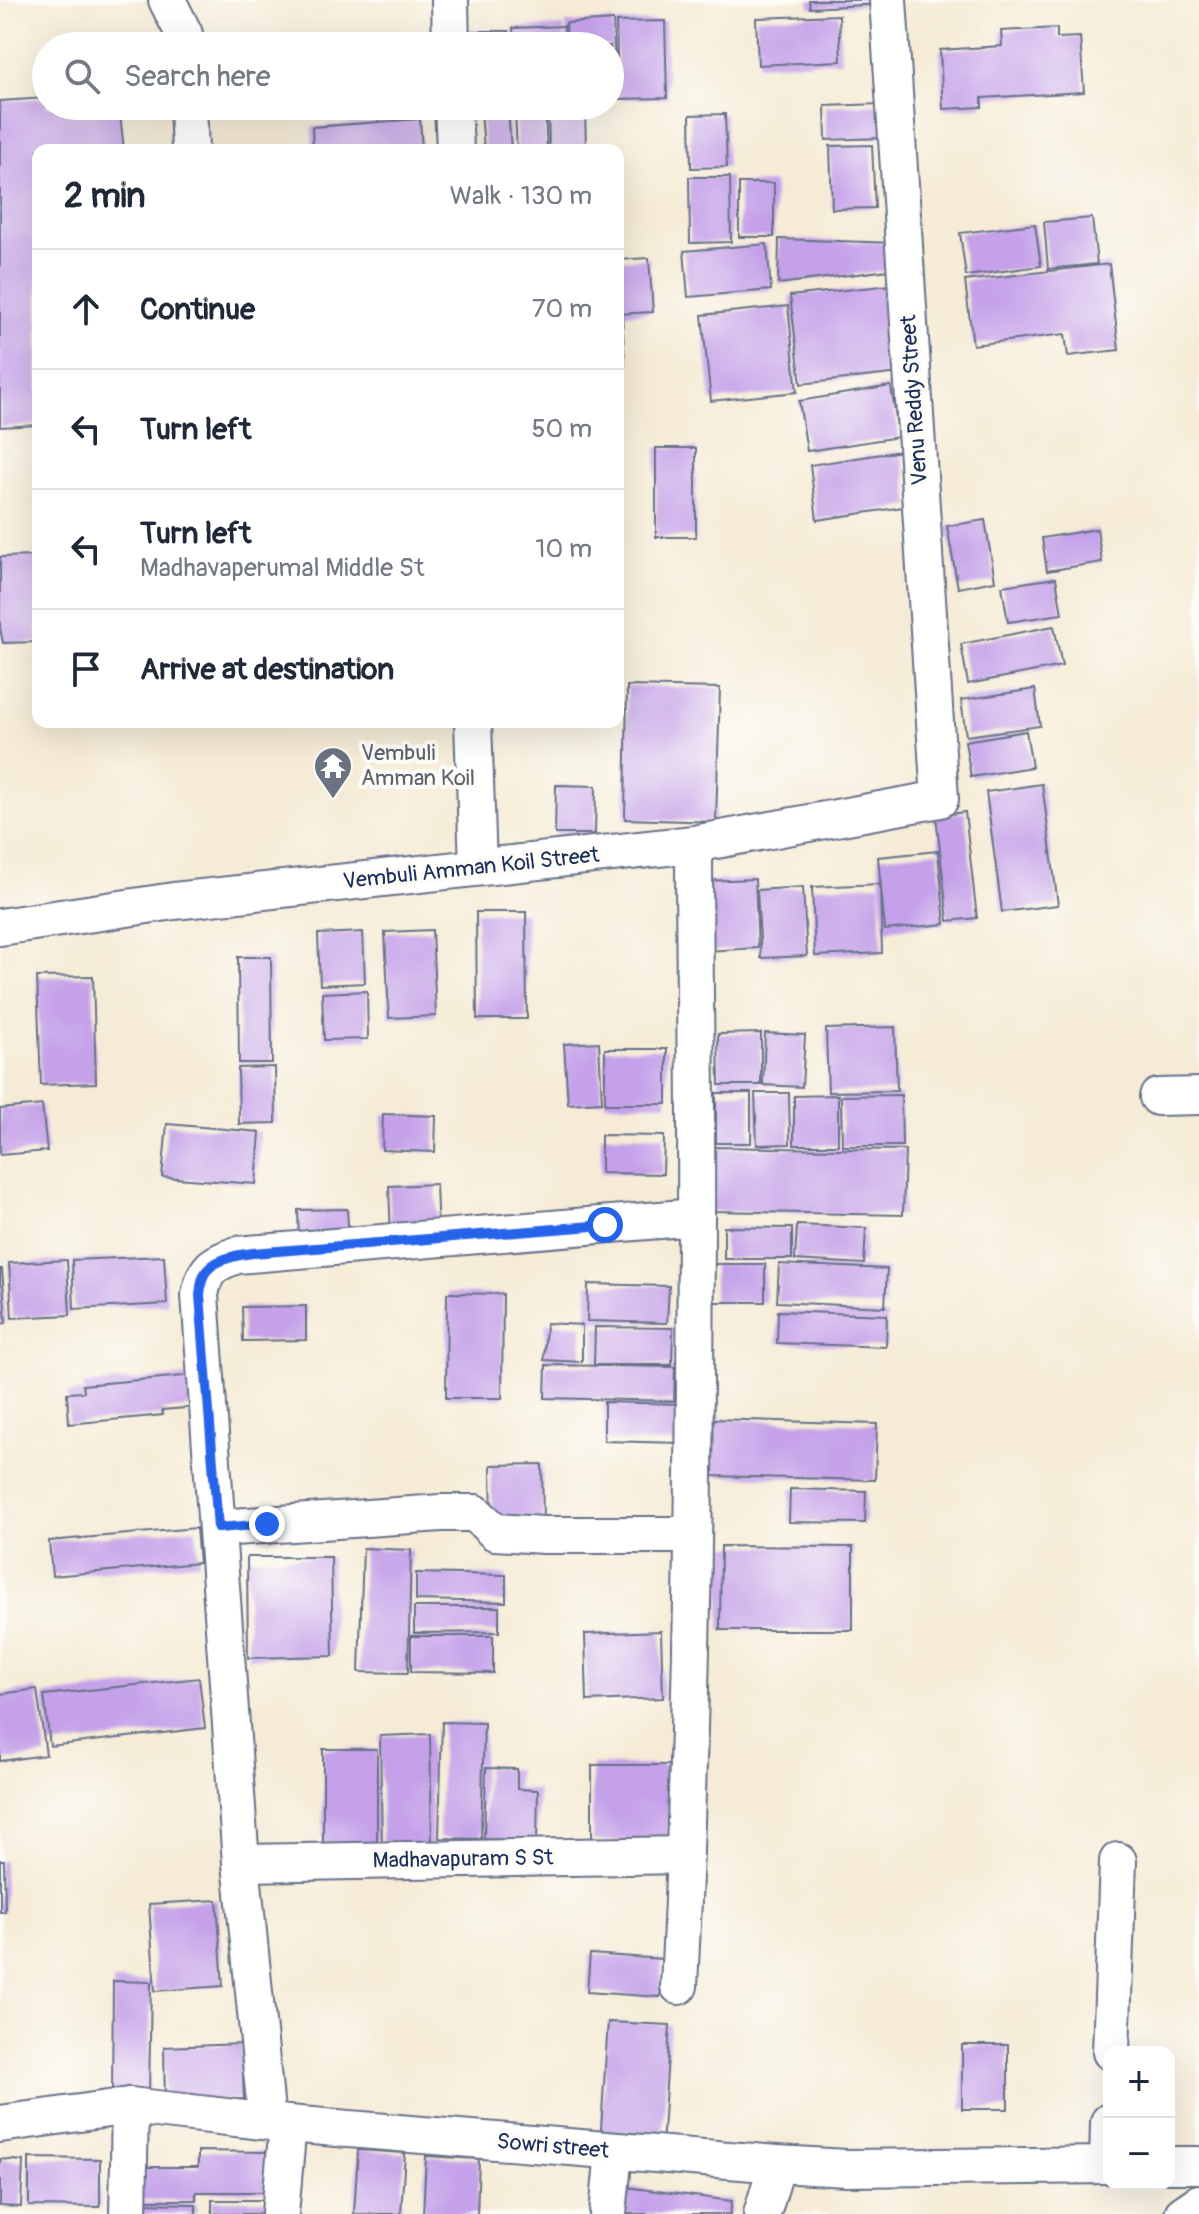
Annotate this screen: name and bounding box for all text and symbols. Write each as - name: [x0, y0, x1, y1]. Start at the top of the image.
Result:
- search box: [32, 32, 624, 120]
- icon: search: [60, 54, 104, 98]
- text: Search here: [124, 58, 271, 95]
- text: 2 min: [64, 175, 146, 218]
- text: Walk · 130 m: [450, 180, 592, 212]
- icon: ahead: [64, 287, 108, 331]
- text: Continue: [140, 291, 255, 328]
- text: 70 m: [532, 293, 592, 325]
- street label: Venu Reddy Street: [894, 314, 934, 486]
- icon: left: [64, 407, 108, 451]
- text: Turn left: [140, 411, 251, 448]
- text: 50 m: [531, 413, 592, 445]
- text: Turn left: [140, 515, 251, 552]
- icon: left: [64, 527, 108, 571]
- text: 10 m: [535, 533, 592, 565]
- text: Madhavaperumal Middle St: [140, 552, 424, 584]
- icon: arrive: [64, 647, 108, 691]
- text: Arrive at destination: [140, 651, 394, 688]
- place label: Vembuli Amman Koil: [361, 739, 475, 792]
- temple icon: Vembuli Amman Koil: [312, 745, 354, 800]
- street label: Vembuli Amman Koil Street: [341, 841, 601, 895]
- route start: [587, 1207, 623, 1243]
- route end: [249, 1506, 285, 1542]
- street label: Madhavapuram S St: [372, 1843, 554, 1875]
- map controls: [1103, 2046, 1175, 2190]
- button: +: [1103, 2046, 1175, 2118]
- button: −: [1103, 2118, 1175, 2190]
- street label: Sowri street: [496, 2127, 610, 2165]

